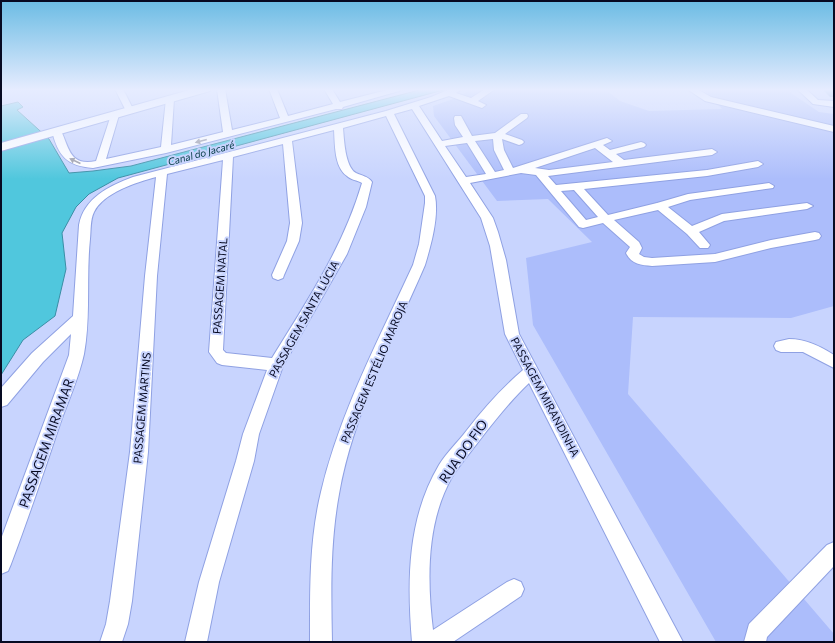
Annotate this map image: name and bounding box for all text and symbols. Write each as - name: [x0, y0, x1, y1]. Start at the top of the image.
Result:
- water label: Canal do Jacaré: [166, 138, 236, 168]
- one-way arrow: [195, 138, 207, 144]
- one-way arrow: [69, 158, 80, 164]
- street label: PASSAGEM NATAL: [210, 238, 229, 334]
- street label: PASSAGEM SANTA LÚCIA: [265, 257, 341, 380]
- street label: PASSAGEM ESTÉLIO MAROJA: [337, 298, 411, 445]
- street label: PASSAGEM MIRANDINHA: [508, 335, 583, 459]
- street label: PASSAGEM MARTINS: [130, 352, 153, 464]
- street label: PASSAGEM MIRAMAR: [15, 376, 77, 510]
- street label: RUA DO FIO: [435, 416, 491, 486]

